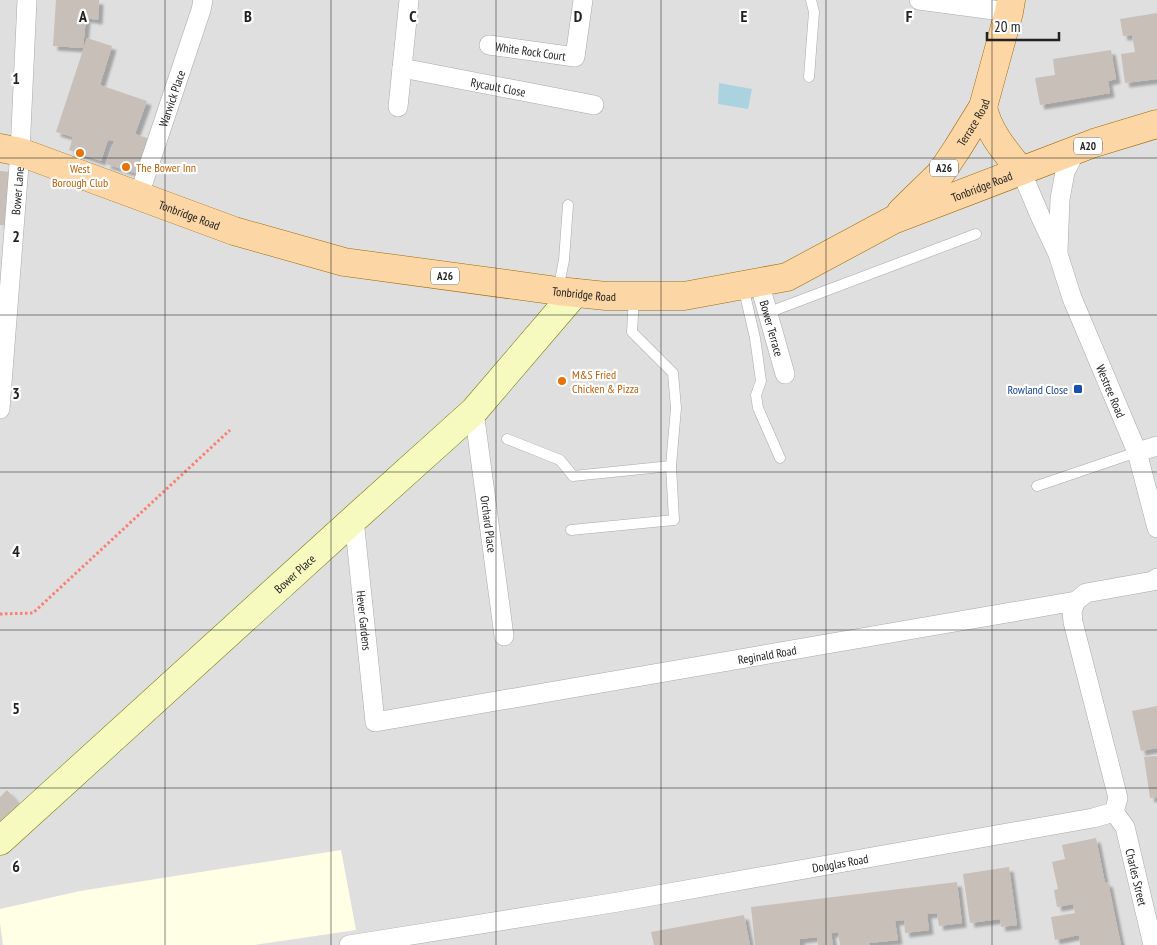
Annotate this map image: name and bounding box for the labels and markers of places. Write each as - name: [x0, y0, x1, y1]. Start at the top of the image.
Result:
- marker: West Borough Club: [74, 147, 86, 159]
- place label: The Bower Inn: [136, 160, 196, 175]
- place label: West Borough Club: [52, 161, 108, 190]
- marker: The Bower Inn: [120, 161, 132, 173]
- place label: M&S Fried Chicken & Pizza: [572, 367, 639, 396]
- marker: M&S Fried Chicken & Pizza: [556, 375, 568, 387]
- place label: Rowland Close: [1007, 382, 1068, 397]
- marker: Rowland Close: [1072, 383, 1084, 395]

